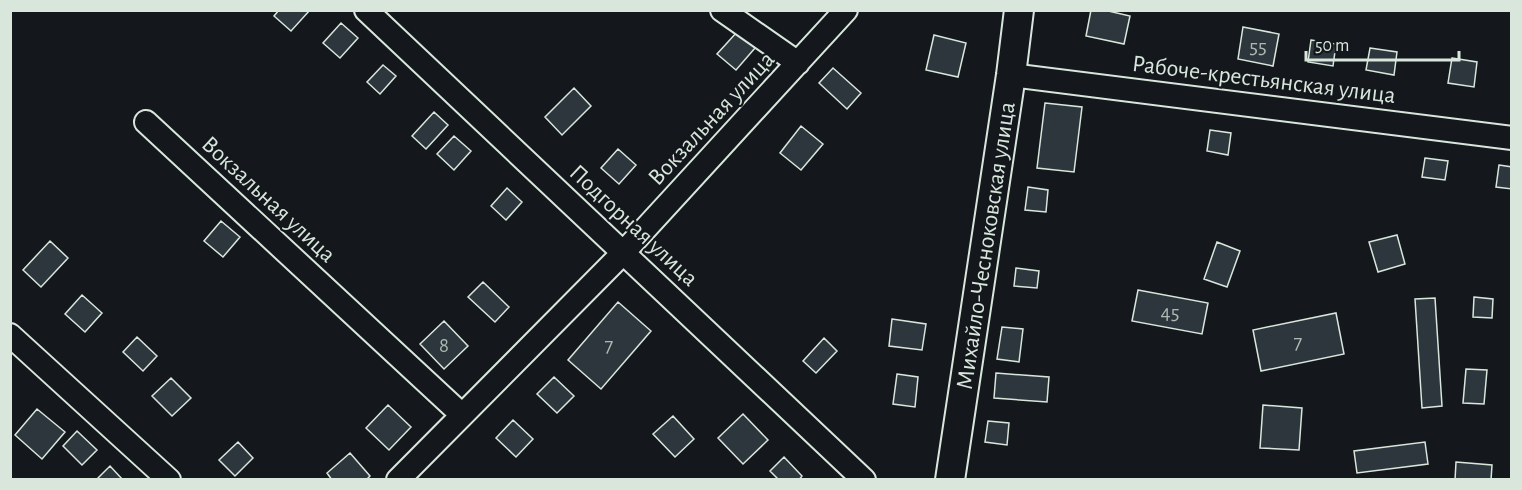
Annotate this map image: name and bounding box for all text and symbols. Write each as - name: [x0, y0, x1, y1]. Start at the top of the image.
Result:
- scale bar: [1306, 24, 1459, 62]
- house number: 55: [1249, 36, 1267, 57]
- text: 50 m: [1315, 37, 1349, 55]
- street label: Вокзальная улица: [644, 47, 780, 190]
- street label: Рабоче-крестьянская улица: [1131, 52, 1397, 108]
- street label: Михайло-Чесноковская улица: [953, 100, 1020, 391]
- street label: Вокзальная улица: [197, 132, 340, 268]
- street label: Подгорная улица: [564, 160, 702, 291]
- house number: 45: [1161, 302, 1179, 323]
- house number: 7: [1294, 332, 1303, 353]
- house number: 8: [439, 335, 449, 356]
- house number: 7: [605, 335, 614, 356]

